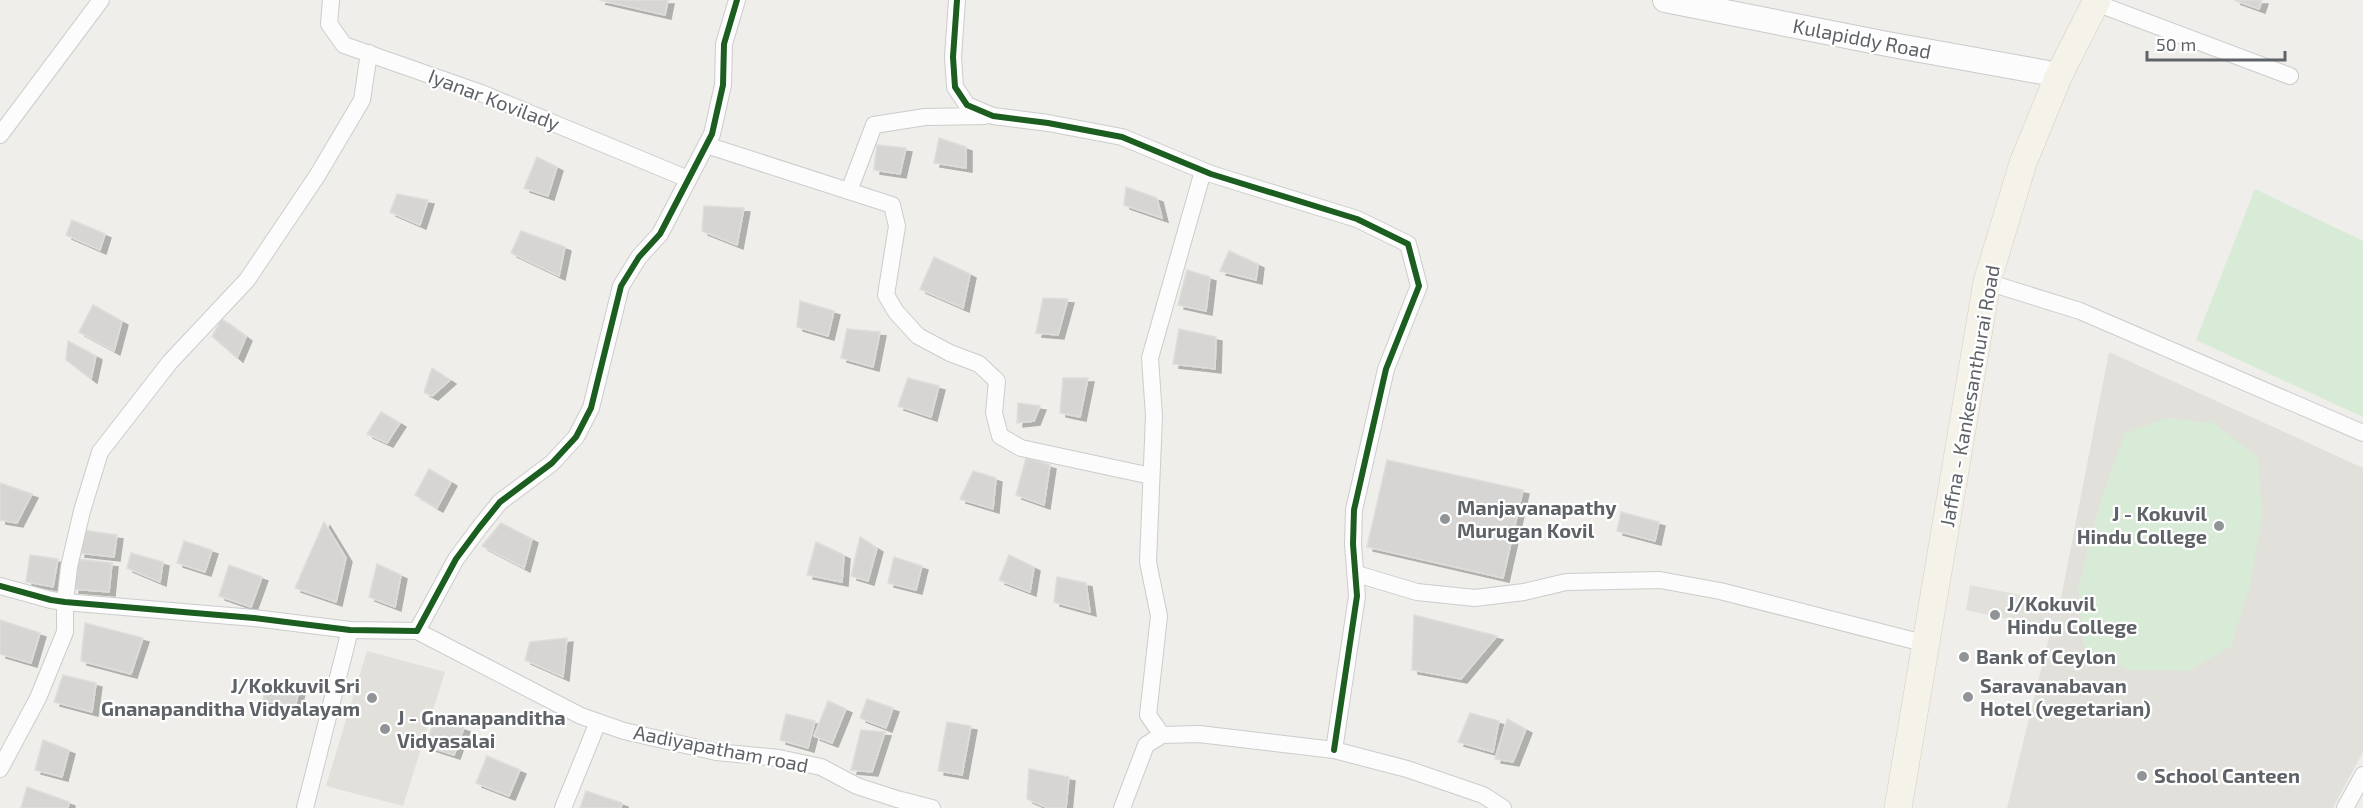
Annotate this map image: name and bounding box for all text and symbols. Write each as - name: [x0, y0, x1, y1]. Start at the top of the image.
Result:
- street label: Kulapiddy Road: [1791, 13, 1933, 63]
- scale bar: [2147, 24, 2285, 62]
- text: 50 m: [2156, 33, 2196, 55]
- street label: Iyanar Kovilady: [425, 63, 564, 135]
- street label: Jaffna - Kankesanthurai Road: [1934, 263, 2004, 529]
- place label: Manjavanapathy Murugan Kovil: [1457, 495, 1617, 542]
- place label: J - Kokuvil Hindu College: [2077, 501, 2207, 548]
- marker: Manjavanapathy Murugan Kovil: [1438, 512, 1452, 526]
- marker: J - Kokuvil Hindu College: [2212, 519, 2226, 533]
- place label: J/Kokuvil Hindu College: [2007, 591, 2137, 638]
- marker: J/Kokuvil Hindu College: [1988, 608, 2002, 622]
- place label: Bank of Ceylon: [1976, 644, 2116, 669]
- marker: Bank of Ceylon: [1957, 650, 1971, 664]
- place label: J/Kokkuvil Sri Gnanapanditha Vidyalayam: [101, 673, 360, 721]
- place label: Saravanabavan Hotel (vegetarian): [1980, 673, 2151, 720]
- marker: Saravanabavan Hotel (vegetarian): [1961, 690, 1975, 704]
- marker: J/Kokkuvil Sri Gnanapanditha Vidyalayam: [365, 691, 379, 705]
- place label: J - Gnanapanditha Vidyasalai: [397, 705, 566, 753]
- street label: Aadiyapatham road: [632, 719, 811, 777]
- marker: J - Gnanapanditha Vidyasalai: [378, 722, 392, 736]
- place label: School Canteen: [2154, 763, 2300, 787]
- marker: School Canteen: [2135, 769, 2149, 783]

